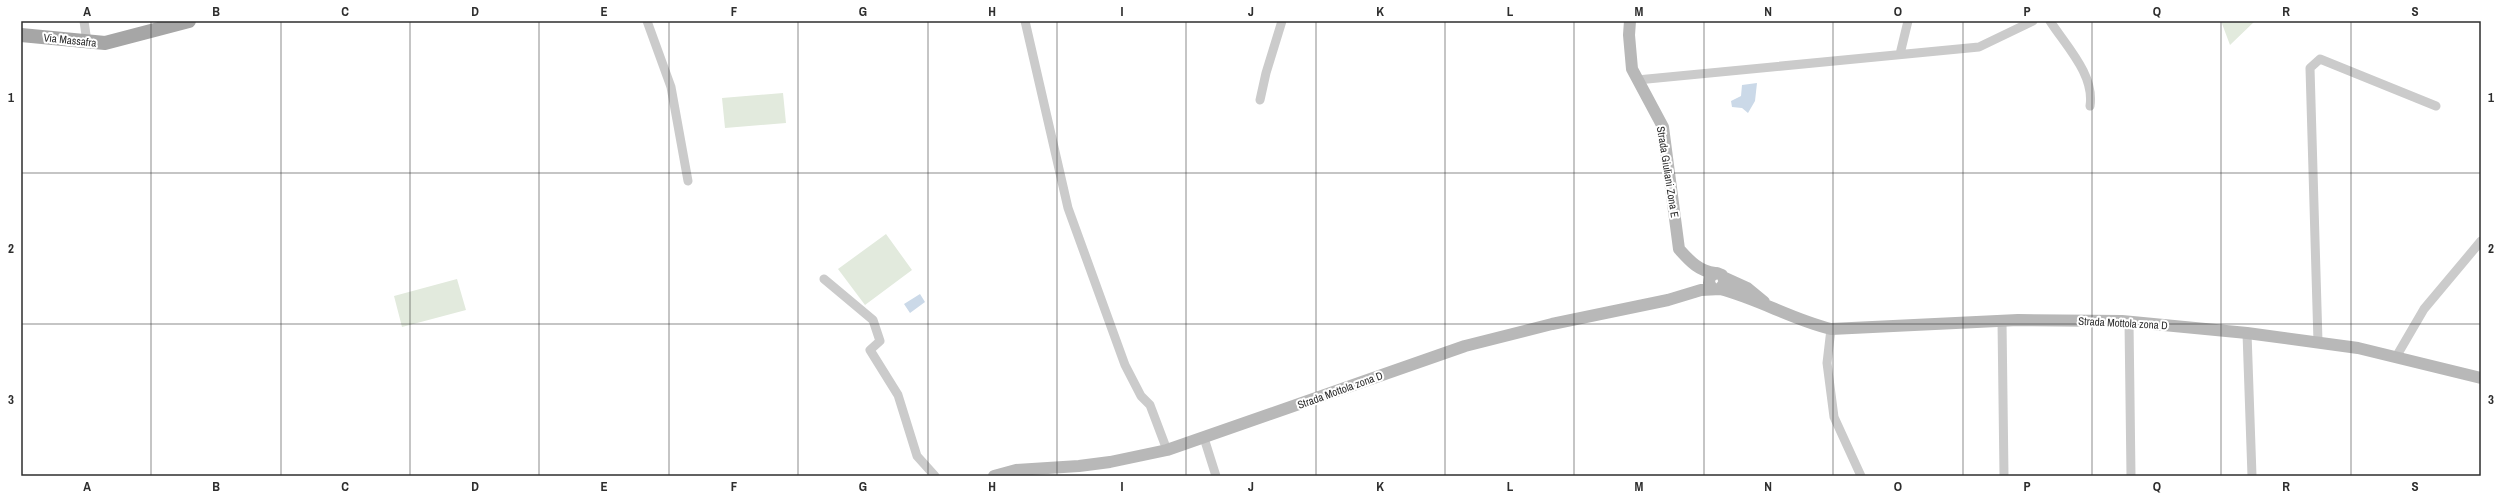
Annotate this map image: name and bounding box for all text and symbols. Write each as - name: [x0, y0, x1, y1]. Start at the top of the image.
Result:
- text: A: [83, 3, 91, 20]
- text: B: [212, 3, 220, 20]
- text: C: [341, 3, 349, 20]
- text: D: [471, 3, 479, 20]
- text: E: [600, 3, 608, 20]
- text: F: [731, 3, 738, 20]
- text: G: [859, 3, 867, 20]
- text: H: [988, 3, 996, 20]
- text: I: [1121, 3, 1124, 20]
- text: J: [1248, 3, 1254, 20]
- text: K: [1376, 3, 1384, 20]
- text: L: [1507, 3, 1514, 20]
- text: M: [1635, 3, 1644, 20]
- text: N: [1764, 3, 1772, 20]
- text: O: [1894, 3, 1902, 20]
- text: P: [2023, 3, 2031, 20]
- text: Q: [2153, 3, 2161, 20]
- text: R: [2282, 3, 2290, 20]
- text: S: [2411, 3, 2419, 20]
- street label: Via Massafra: [43, 30, 97, 50]
- text: 1: [8, 89, 14, 106]
- text: 1: [2488, 89, 2494, 106]
- street label: Strada Giuliani Zona E: [1654, 125, 1682, 219]
- text: 2: [8, 240, 14, 257]
- text: 2: [2488, 240, 2494, 257]
- street label: Strada Mottola zona D: [2078, 314, 2168, 332]
- street label: Strada Mottola zona D: [1295, 368, 1385, 412]
- text: 3: [8, 391, 14, 408]
- text: 3: [2488, 391, 2494, 408]
- text: A: [83, 478, 91, 495]
- text: B: [212, 478, 220, 495]
- text: C: [341, 478, 349, 495]
- text: D: [471, 478, 479, 495]
- text: E: [600, 478, 608, 495]
- text: F: [731, 478, 738, 495]
- text: G: [859, 478, 867, 495]
- text: H: [988, 478, 996, 495]
- text: I: [1121, 478, 1124, 495]
- text: J: [1248, 478, 1254, 495]
- text: K: [1376, 478, 1384, 495]
- text: L: [1507, 478, 1514, 495]
- text: M: [1635, 478, 1644, 495]
- text: N: [1764, 478, 1772, 495]
- text: O: [1894, 478, 1902, 495]
- text: P: [2023, 478, 2031, 495]
- text: Q: [2153, 478, 2161, 495]
- text: R: [2282, 478, 2290, 495]
- text: S: [2411, 478, 2419, 495]

